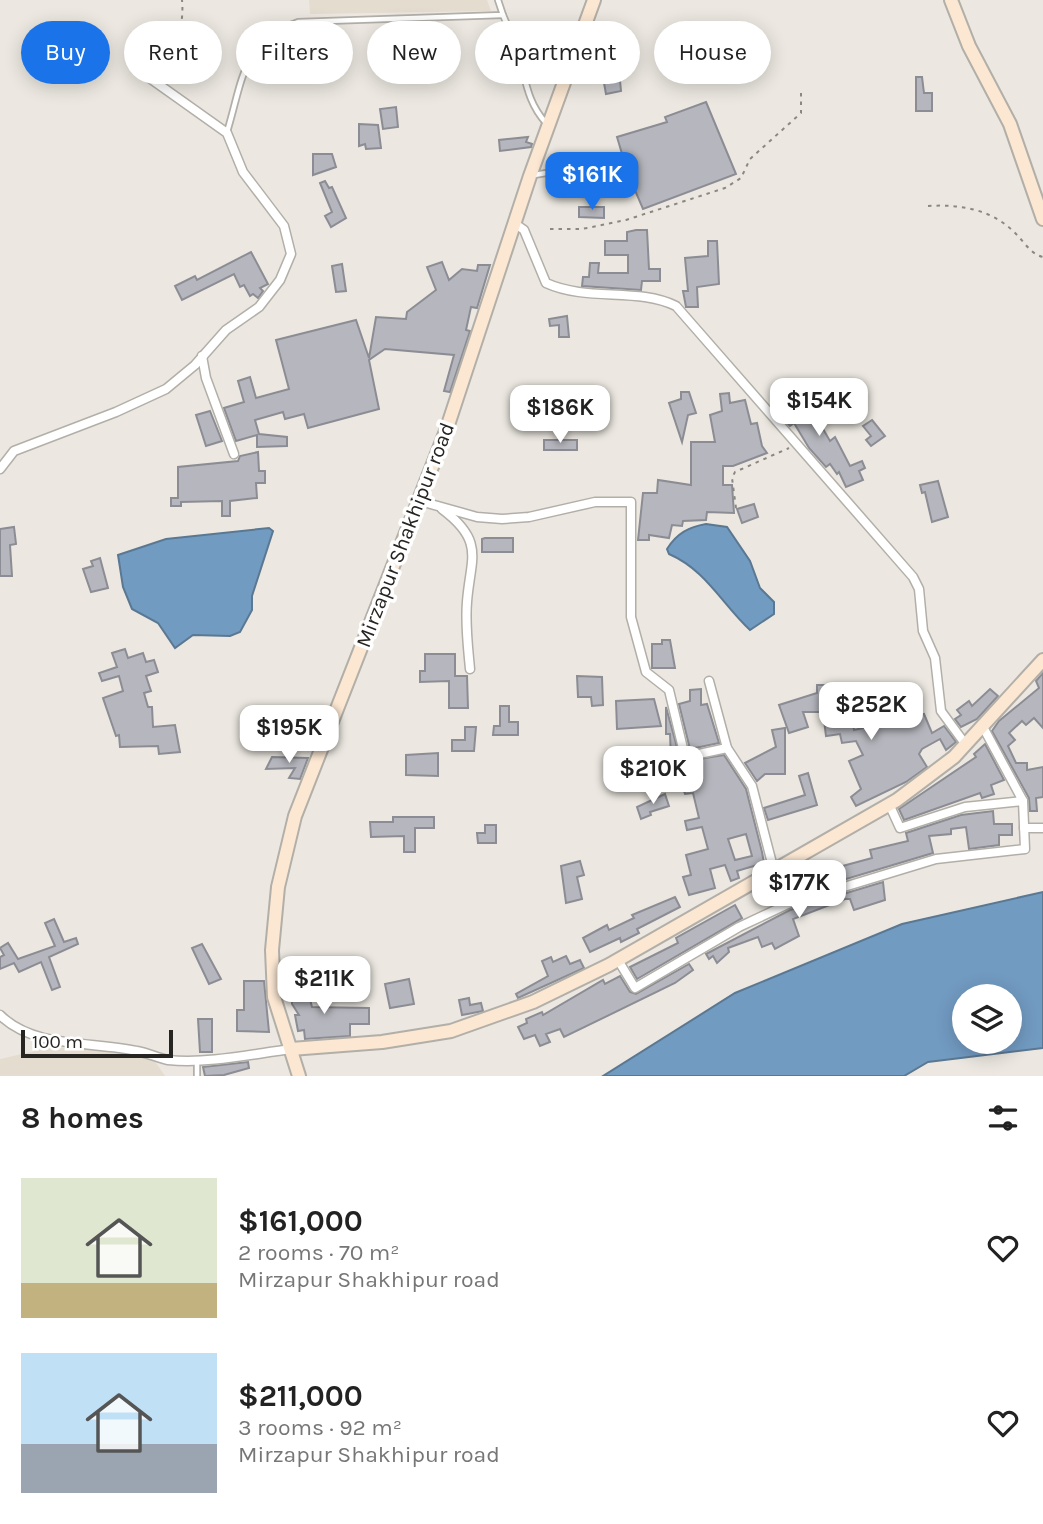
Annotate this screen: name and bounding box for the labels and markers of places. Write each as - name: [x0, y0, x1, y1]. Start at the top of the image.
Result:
- pin: $161K: [543, 152, 641, 212]
- pin: $154K: [770, 378, 868, 438]
- pin: $186K: [511, 386, 609, 445]
- pin: $252K: [822, 682, 920, 742]
- pin: $195K: [240, 706, 338, 765]
- pin: $210K: [604, 746, 702, 806]
- pin: $177K: [750, 860, 848, 920]
- pin: $211K: [275, 956, 373, 1016]

